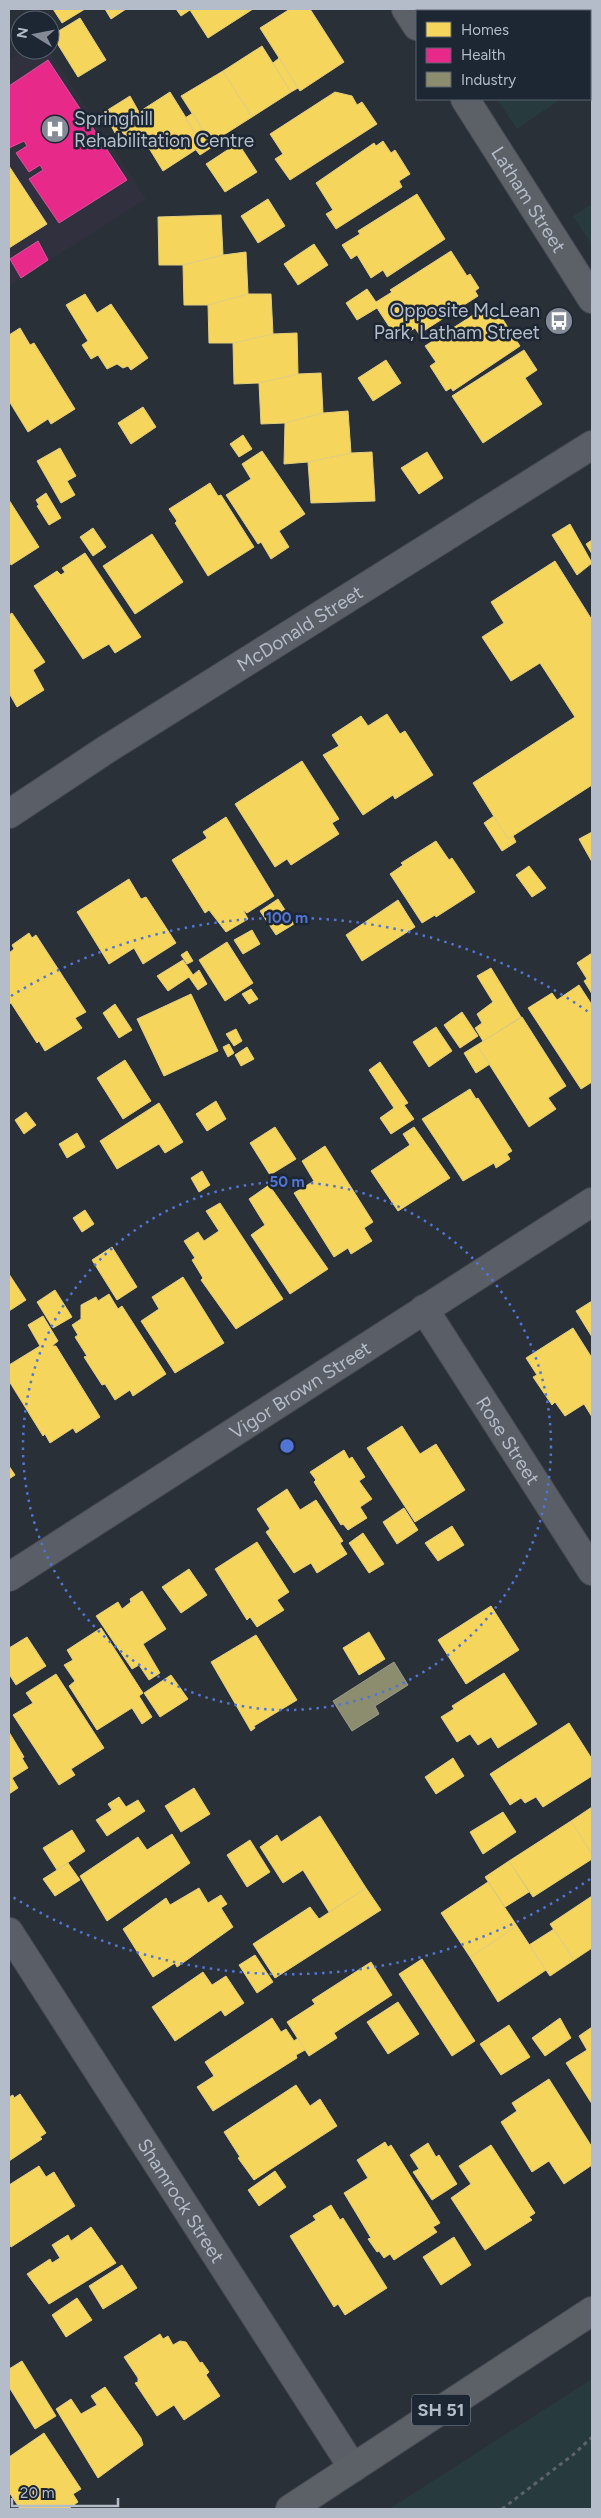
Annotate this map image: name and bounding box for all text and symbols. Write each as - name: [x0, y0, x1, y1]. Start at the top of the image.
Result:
- north arrow: [10, 10, 60, 60]
- legend: [416, 10, 591, 100]
- text: Homes: [461, 21, 509, 39]
- text: N: [13, 26, 32, 40]
- text: Health: [461, 46, 505, 64]
- text: Industry: [461, 71, 516, 89]
- place label: Springhill Rehabilitation Centre: [74, 107, 254, 152]
- hospital icon: Springhill Rehabilitation Centre: [40, 114, 70, 144]
- street label: Latham Street: [486, 142, 571, 257]
- place label: Opposite McLean Park, Latham Street: [374, 299, 540, 344]
- bus stop icon: Opposite McLean Park, Latham Street: [544, 306, 574, 336]
- street label: McDonald Street: [233, 581, 367, 677]
- text: 100 m: [266, 909, 308, 927]
- text: 50 m: [269, 1173, 305, 1191]
- street label: Vigor Brown Street: [225, 1336, 375, 1444]
- street label: Rose Street: [471, 1392, 544, 1489]
- centre of rings: [278, 1437, 296, 1455]
- street label: Shamrock Street: [133, 2134, 229, 2267]
- road number: SH 51: [412, 2394, 470, 2426]
- scale bar: [12, 2476, 119, 2508]
- text: 20 m: [20, 2484, 54, 2502]

